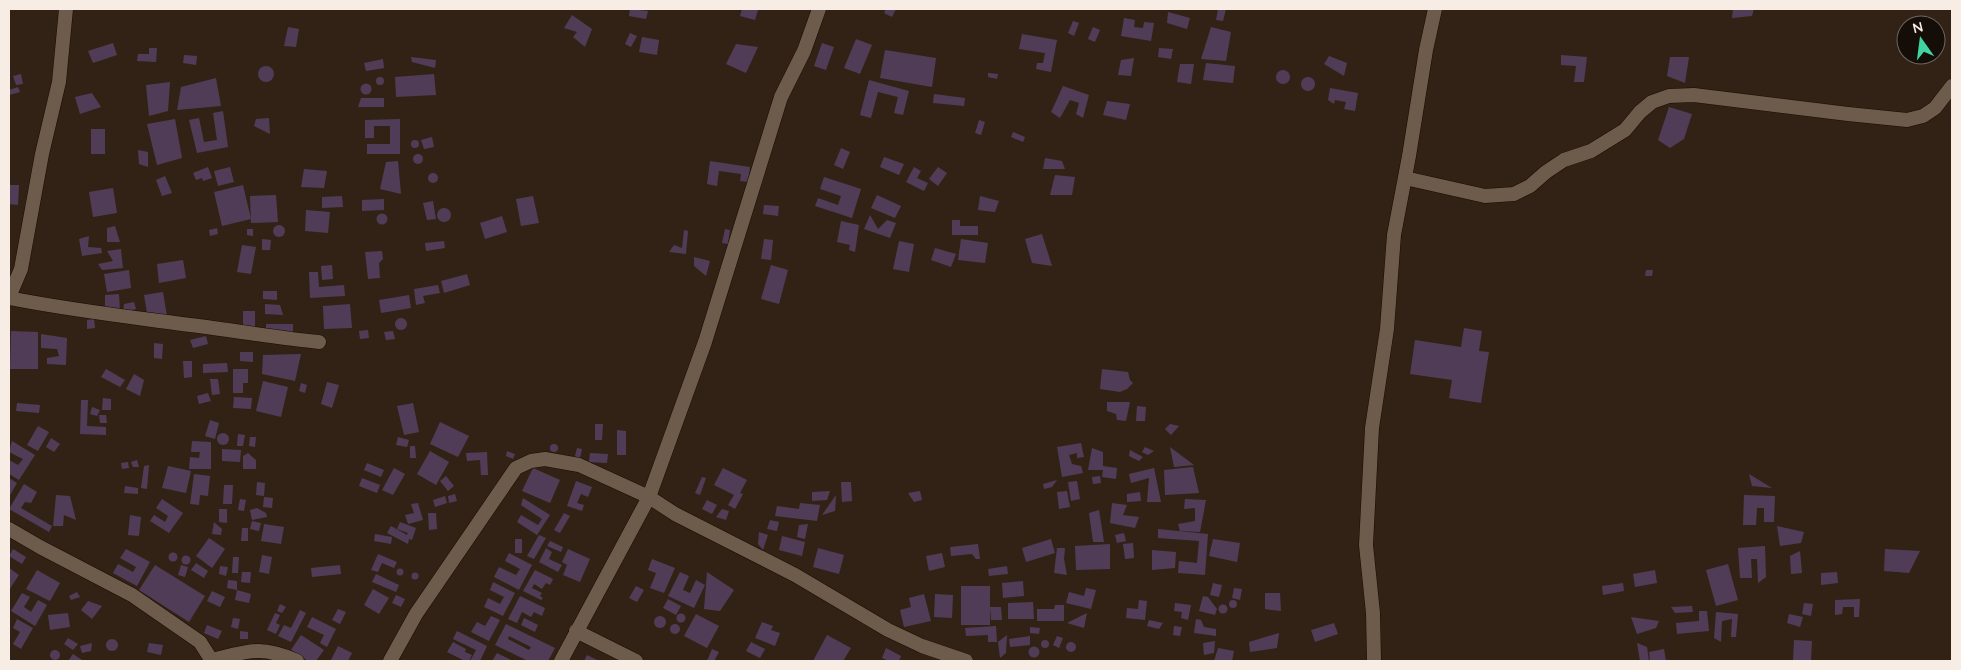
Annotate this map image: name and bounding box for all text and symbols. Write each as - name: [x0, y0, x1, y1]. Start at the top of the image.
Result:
- north arrow: [1896, 15, 1946, 65]
- text: N: [1911, 17, 1925, 37]

